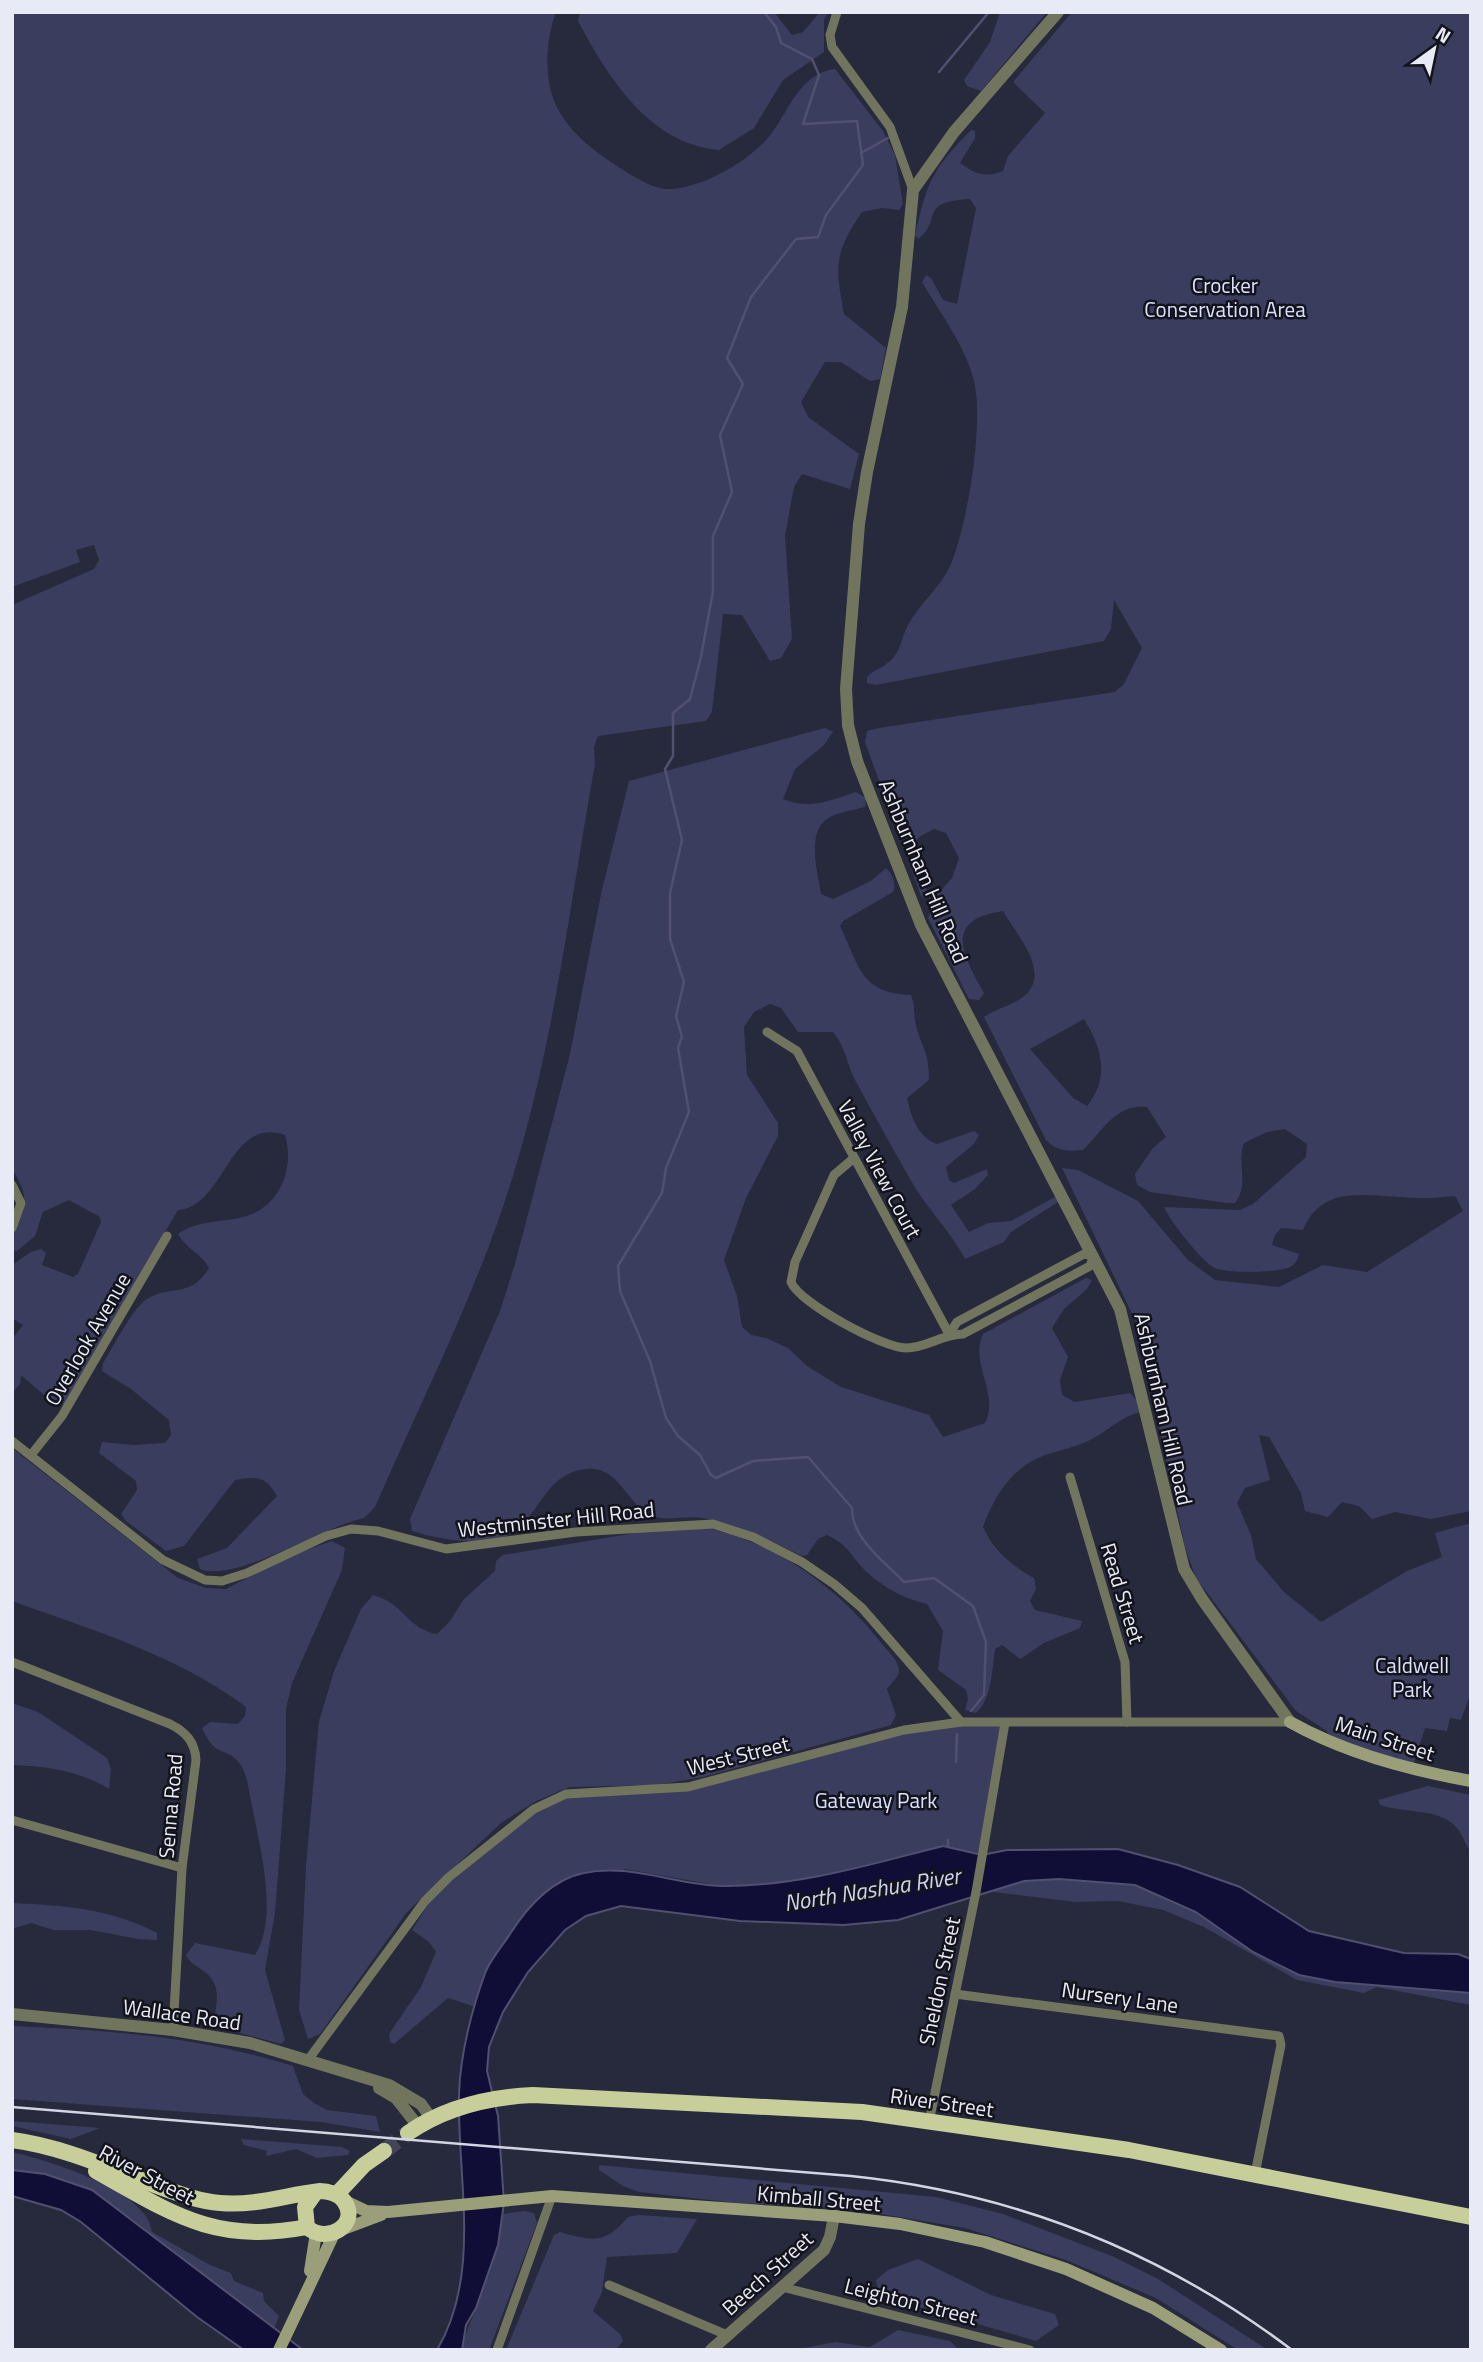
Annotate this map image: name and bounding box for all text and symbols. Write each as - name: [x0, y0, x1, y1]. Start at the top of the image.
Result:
- north arrow: [1399, 14, 1469, 84]
- text: N: [1430, 19, 1457, 50]
- park label: Crocker Conservation Area: [1144, 269, 1306, 325]
- street label: Ashburnham Hill Road: [871, 774, 977, 968]
- street label: Valley View Court: [830, 1094, 930, 1245]
- street label: Overlook Avenue: [36, 1266, 138, 1412]
- street label: Ashburnham Hill Road: [1126, 1310, 1202, 1508]
- street label: Westminster Hill Road: [456, 1493, 656, 1545]
- street label: Read Street: [1093, 1539, 1154, 1648]
- park label: Caldwell Park: [1375, 1649, 1449, 1705]
- street label: Main Street: [1331, 1707, 1439, 1769]
- street label: West Street: [683, 1727, 793, 1783]
- street label: Senna Road: [149, 1752, 191, 1860]
- park label: Gateway Park: [815, 1784, 937, 1816]
- water label: North Nashua River: [781, 1857, 965, 1920]
- street label: Sheldon Street: [910, 1913, 968, 2048]
- street label: Nursery Lane: [1060, 1973, 1180, 2021]
- street label: Wallace Road: [121, 1990, 243, 2038]
- street label: River Street: [888, 2079, 996, 2125]
- street label: River Street: [94, 2135, 201, 2213]
- street label: Kimball Street: [756, 2177, 883, 2219]
- street label: Beech Street: [714, 2223, 820, 2323]
- street label: Leighton Street: [841, 2269, 981, 2333]

